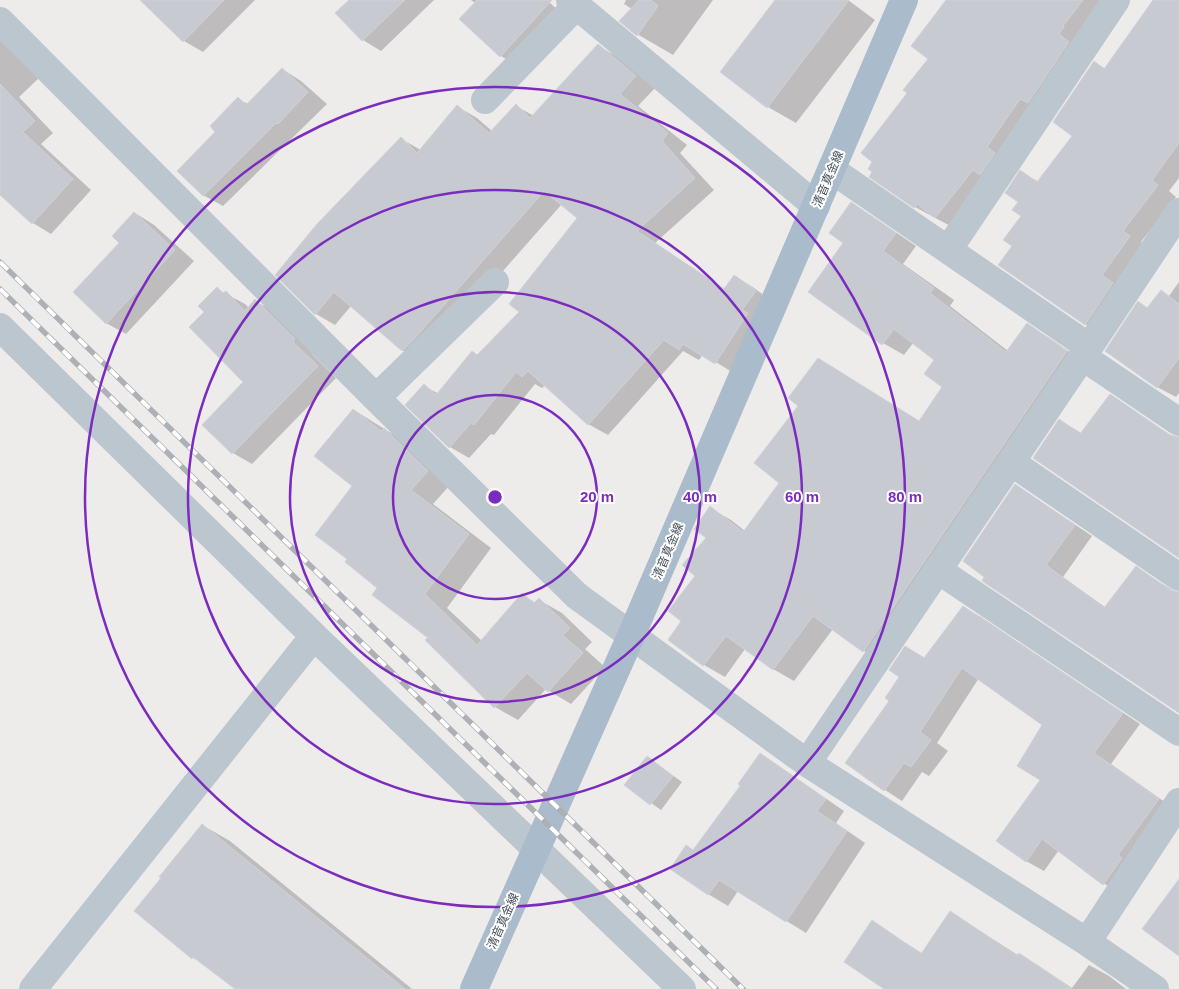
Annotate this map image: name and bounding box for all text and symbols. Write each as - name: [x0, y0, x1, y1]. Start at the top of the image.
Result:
- street label: 清音真金線: [810, 149, 846, 209]
- centre of rings: [486, 488, 504, 506]
- text: 20 m: [580, 488, 614, 505]
- text: 40 m: [683, 488, 717, 505]
- text: 60 m: [785, 488, 819, 505]
- text: 80 m: [888, 488, 922, 505]
- street label: 清音真金線: [650, 521, 686, 581]
- street label: 清音真金線: [484, 891, 522, 951]

